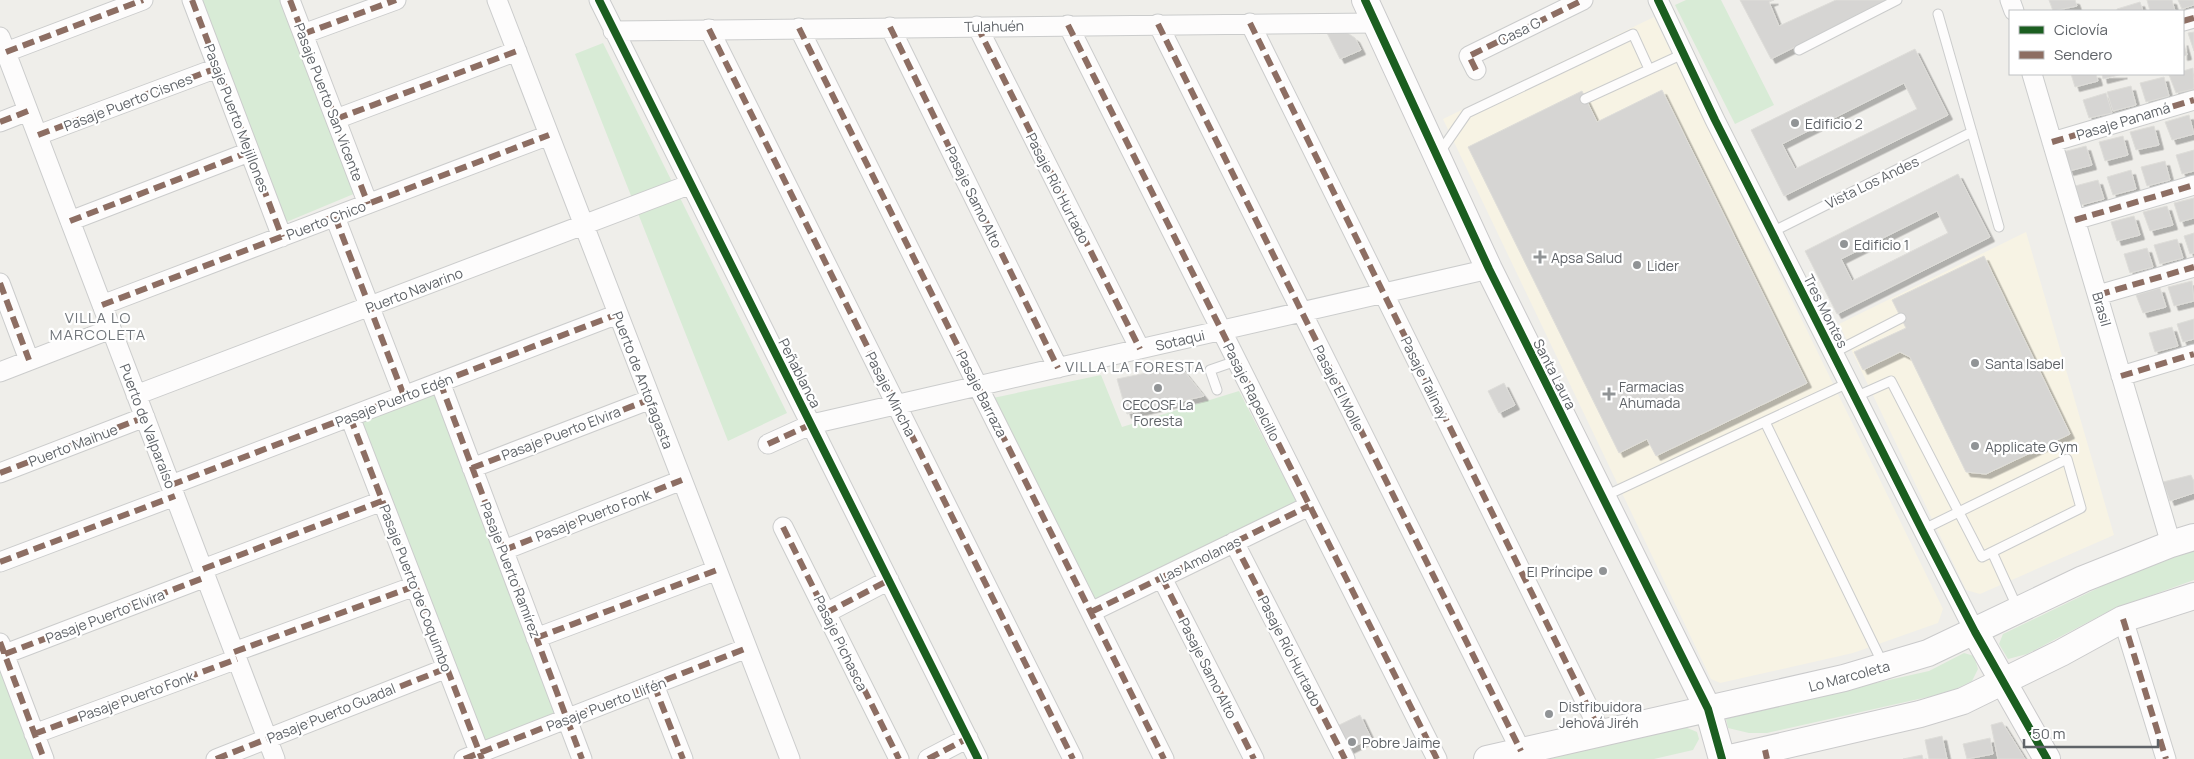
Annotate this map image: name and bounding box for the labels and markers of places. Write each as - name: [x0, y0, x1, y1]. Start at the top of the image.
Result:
- place label: Edificio 2: [1805, 114, 1863, 133]
- marker: Edificio 2: [1789, 117, 1801, 129]
- place label: Edificio 1: [1854, 235, 1909, 254]
- marker: Edificio 1: [1838, 238, 1850, 250]
- place label: Apsa Salud: [1551, 248, 1622, 267]
- marker: Apsa Salud: [1533, 250, 1547, 264]
- place label: Lider: [1647, 256, 1679, 275]
- marker: Lider: [1631, 259, 1643, 271]
- place label: Santa Isabel: [1985, 354, 2064, 373]
- marker: Santa Isabel: [1969, 357, 1981, 369]
- place label: Farmacias Ahumada: [1619, 377, 1684, 412]
- marker: CECOSF La Foresta: [1152, 382, 1164, 394]
- marker: Farmacias Ahumada: [1603, 388, 1615, 400]
- place label: CECOSF La Foresta: [1122, 395, 1194, 430]
- place label: Applicate Gym: [1985, 437, 2078, 456]
- marker: Applicate Gym: [1969, 440, 1981, 452]
- place label: El Príncipe: [1527, 562, 1593, 581]
- marker: El Príncipe: [1597, 565, 1609, 577]
- place label: Distribuidora Jehová Jiréh: [1559, 697, 1642, 732]
- marker: Distribuidora Jehová Jiréh: [1543, 708, 1555, 720]
- place label: Pobre Jaime: [1362, 733, 1440, 752]
- marker: Pobre Jaime: [1346, 736, 1358, 748]

